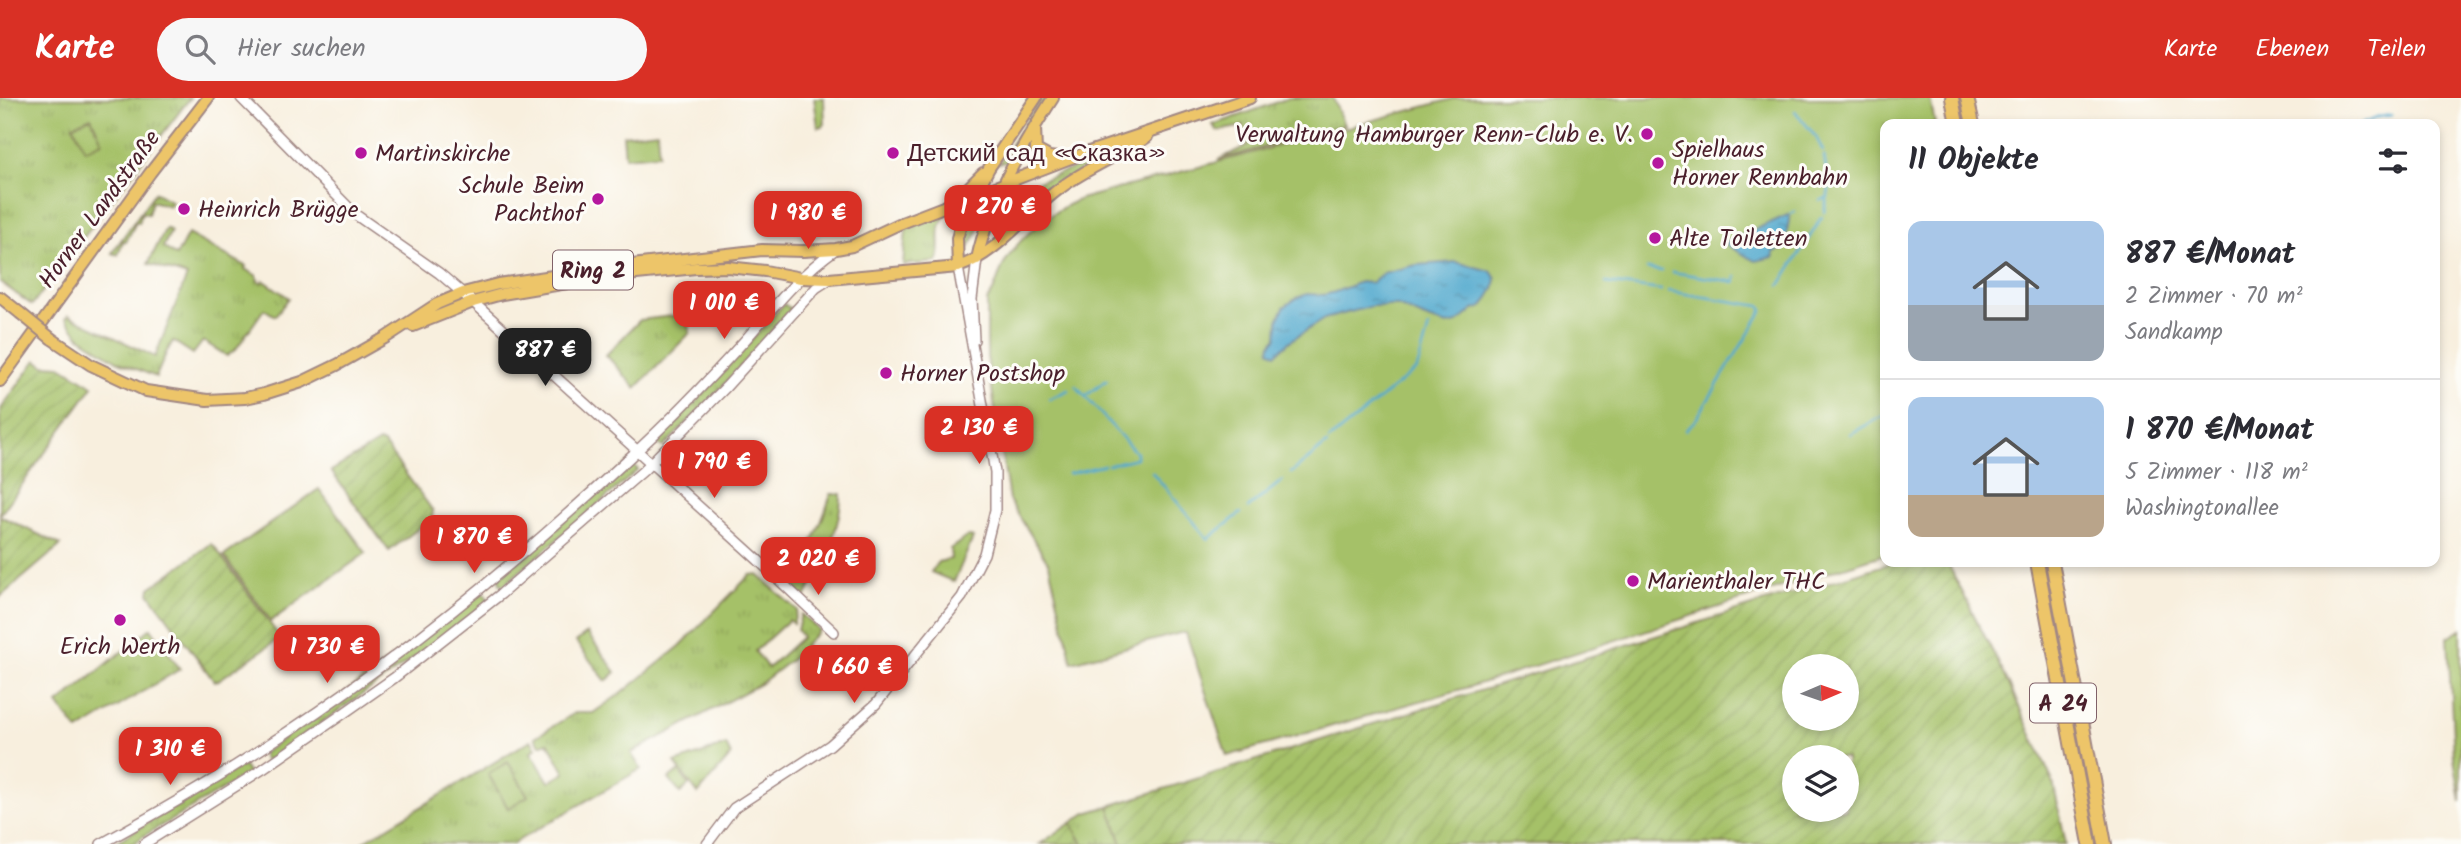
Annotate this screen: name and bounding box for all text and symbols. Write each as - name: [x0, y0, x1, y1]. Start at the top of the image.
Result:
- search box: [157, 18, 647, 81]
- text: Karte: [35, 23, 115, 76]
- text: Hier suchen: [237, 28, 366, 70]
- icon: search: [181, 30, 219, 68]
- text: Karte: [2164, 30, 2217, 69]
- text: Ebenen: [2255, 30, 2329, 69]
- text: Teilen: [2367, 30, 2426, 69]
- place label: Verwaltung Hamburger Renn-Club e. V.: [1235, 116, 1633, 155]
- street label: Horner Landstraße: [29, 122, 172, 298]
- marker: Verwaltung Hamburger Renn-Club e. V.: [1639, 126, 1655, 142]
- place label: Spielhaus Horner Rennbahn: [1672, 131, 1848, 198]
- place label: Martinskirche: [375, 135, 511, 174]
- place label: Детский сад «Сказка»: [907, 135, 1167, 174]
- text: 11 Objekte: [1908, 137, 2039, 185]
- icon: filters: [2374, 142, 2412, 180]
- marker: Martinskirche: [353, 145, 369, 161]
- marker: Детский сад «Сказка»: [885, 145, 901, 161]
- marker: Spielhaus Horner Rennbahn: [1650, 155, 1666, 171]
- place label: Schule Beim Pachthof: [459, 167, 587, 234]
- pin: 1 270 €: [933, 186, 1063, 245]
- text: 1 270 €: [960, 190, 1036, 226]
- place label: Heinrich Brügge: [198, 191, 359, 230]
- marker: Schule Beim Pachthof: [590, 191, 606, 207]
- pin: 1 980 €: [743, 192, 873, 251]
- text: 1 980 €: [770, 196, 846, 232]
- marker: Heinrich Brügge: [176, 201, 192, 217]
- place label: Alte Toiletten: [1669, 220, 1807, 259]
- marker: Alte Toiletten: [1647, 230, 1663, 246]
- text: 887 €/Monat: [2125, 231, 2295, 279]
- icon: home: [1964, 249, 2048, 333]
- road number: Ring 2: [553, 251, 633, 290]
- text: 2 Zimmer · 70 m²: [2125, 279, 2303, 315]
- pin: 1 010 €: [659, 282, 789, 341]
- text: 1 010 €: [689, 286, 759, 322]
- text: Sandkamp: [2125, 315, 2223, 351]
- pin: 887 €: [496, 328, 594, 388]
- text: 887 €: [514, 333, 576, 369]
- place label: Horner Postshop: [900, 355, 1065, 394]
- marker: Horner Postshop: [878, 365, 894, 381]
- pin: 2 130 €: [914, 406, 1044, 466]
- text: 1 870 €/Monat: [2125, 407, 2314, 455]
- text: 2 130 €: [940, 411, 1018, 447]
- icon: home: [1964, 425, 2048, 509]
- pin: 1 790 €: [649, 440, 779, 500]
- text: 1 790 €: [677, 445, 751, 481]
- text: 5 Zimmer · 118 m²: [2125, 455, 2308, 491]
- text: Washingtonallee: [2125, 491, 2279, 527]
- pin: 1 870 €: [409, 516, 539, 575]
- text: 1 870 €: [436, 520, 512, 556]
- pin: 2 020 €: [753, 538, 883, 597]
- text: 2 020 €: [777, 542, 859, 578]
- place label: Marienthaler THC: [1647, 563, 1825, 602]
- marker: Marienthaler THC: [1625, 573, 1641, 589]
- marker: Erich Werth: [112, 612, 128, 628]
- pin: 1 730 €: [262, 626, 392, 685]
- place label: Erich Werth: [60, 628, 180, 667]
- text: 1 730 €: [290, 630, 364, 666]
- pin: 1 660 €: [789, 646, 919, 705]
- text: 1 660 €: [816, 650, 892, 686]
- north arrow: [1782, 654, 1858, 732]
- map controls: [1782, 654, 1859, 822]
- road number: A 24: [2030, 684, 2096, 722]
- pin: 1 310 €: [105, 728, 235, 787]
- text: 1 310 €: [135, 732, 205, 768]
- button: layers: [1782, 745, 1859, 822]

